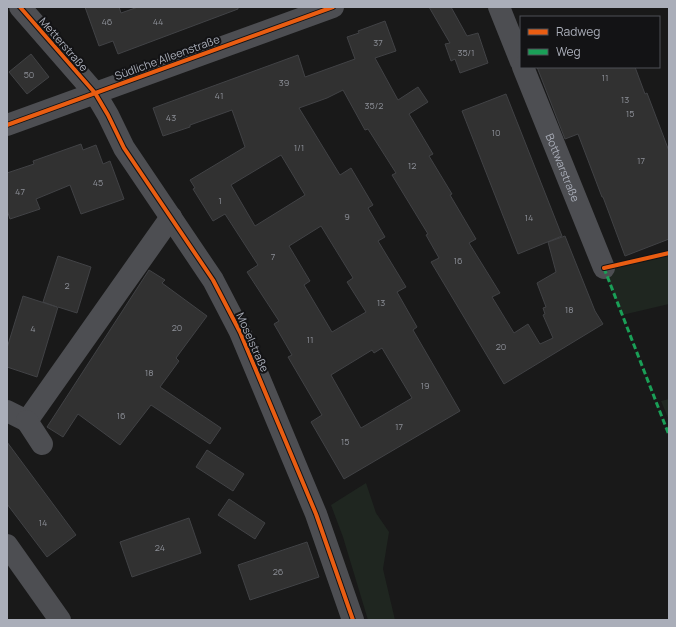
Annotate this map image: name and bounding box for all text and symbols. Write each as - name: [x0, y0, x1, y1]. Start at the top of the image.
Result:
- street label: Metterstraße: [36, 14, 92, 75]
- house number: 46: [102, 15, 113, 28]
- house number: 44: [153, 15, 163, 28]
- legend: [520, 16, 660, 68]
- text: Radweg: [556, 23, 600, 40]
- street label: Südliche Alleenstraße: [112, 31, 222, 83]
- house number: 37: [373, 36, 383, 49]
- text: Weg: [556, 43, 581, 60]
- house number: 35/1: [457, 46, 475, 59]
- house number: 50: [24, 68, 34, 81]
- house number: 11: [601, 71, 609, 84]
- house number: 39: [279, 76, 289, 89]
- house number: 41: [215, 89, 223, 102]
- house number: 13: [621, 93, 629, 106]
- house number: 35/2: [365, 99, 383, 112]
- house number: 15: [626, 107, 634, 120]
- house number: 43: [166, 111, 176, 124]
- house number: 10: [492, 126, 501, 139]
- street label: Bottwarstraße: [543, 131, 584, 204]
- house number: 1/1: [294, 141, 304, 154]
- house number: 17: [637, 154, 645, 167]
- house number: 12: [408, 159, 416, 172]
- house number: 45: [93, 176, 103, 189]
- house number: 47: [15, 185, 25, 198]
- house number: 1: [218, 194, 222, 207]
- house number: 9: [344, 210, 350, 223]
- house number: 14: [525, 211, 533, 224]
- house number: 7: [271, 250, 276, 263]
- house number: 16: [453, 254, 463, 267]
- house number: 2: [64, 279, 70, 292]
- house number: 13: [377, 296, 385, 309]
- house number: 18: [565, 303, 573, 316]
- street label: Moselstraße: [233, 310, 273, 375]
- house number: 20: [172, 321, 182, 334]
- house number: 4: [30, 322, 36, 335]
- house number: 11: [306, 333, 314, 346]
- house number: 20: [496, 340, 506, 353]
- house number: 18: [145, 366, 153, 379]
- house number: 19: [420, 379, 430, 392]
- house number: 16: [116, 409, 126, 422]
- house number: 17: [395, 420, 403, 433]
- house number: 15: [341, 435, 349, 448]
- house number: 14: [39, 516, 47, 529]
- house number: 24: [155, 541, 165, 554]
- house number: 26: [273, 565, 284, 578]

